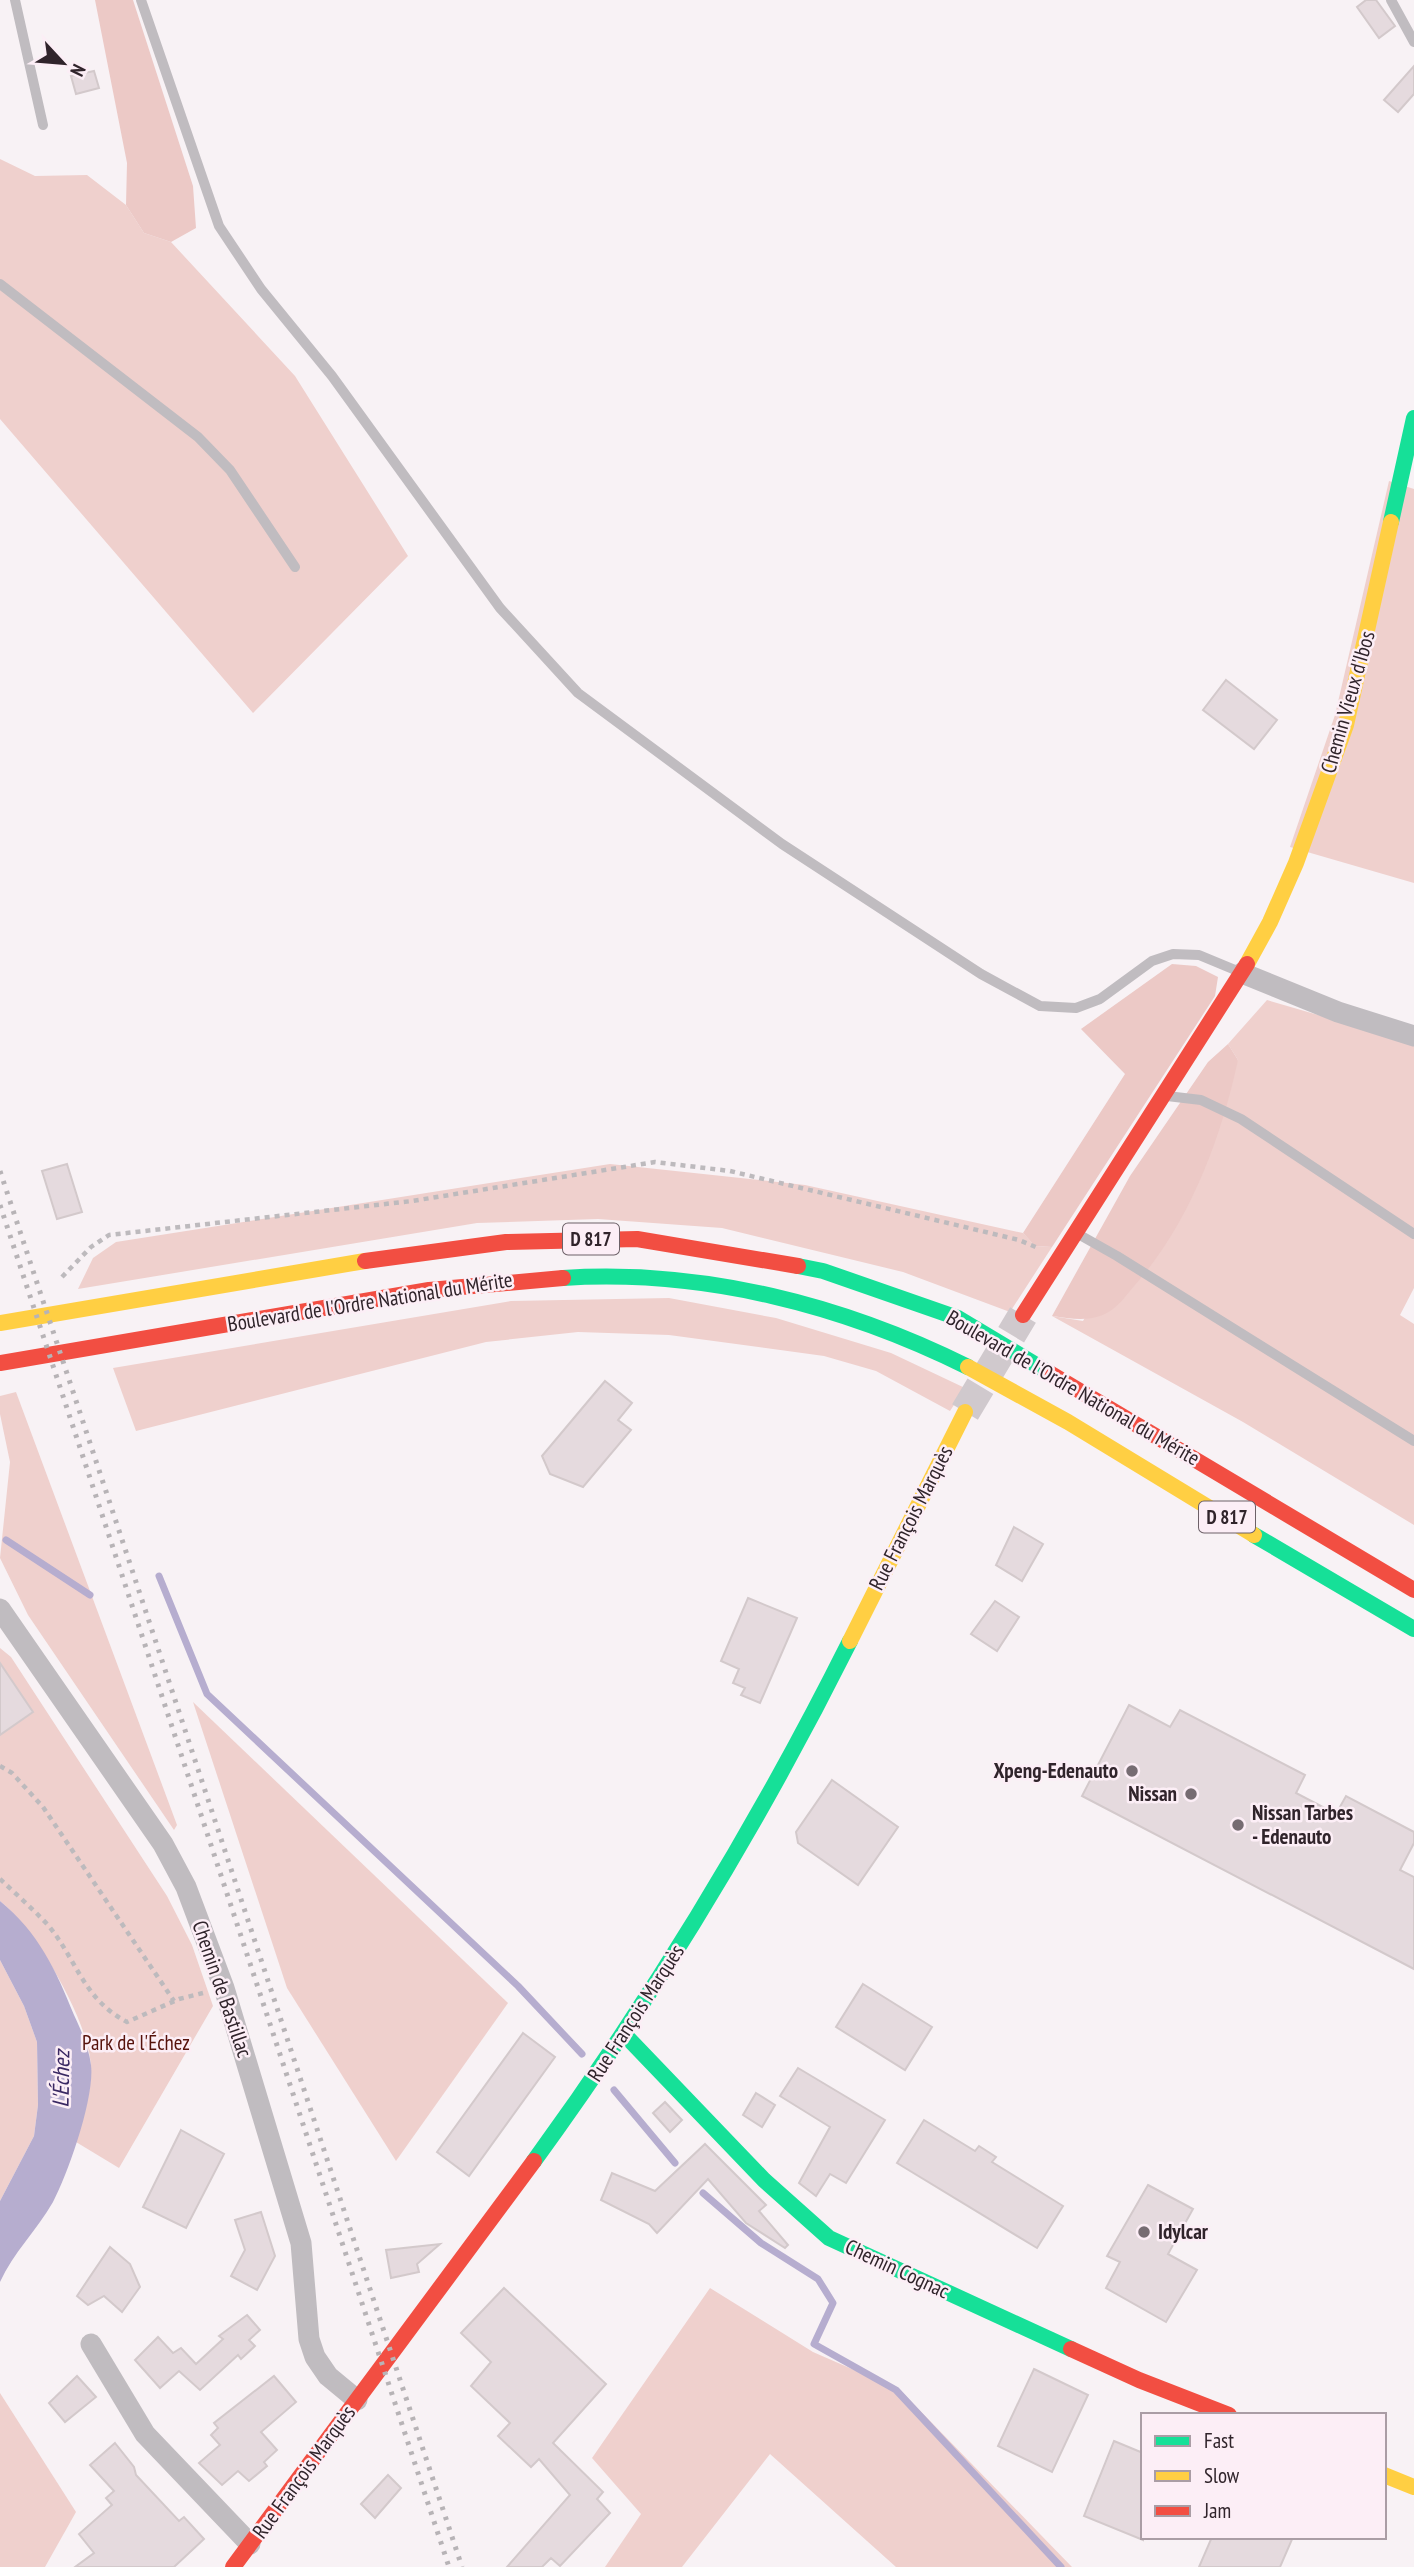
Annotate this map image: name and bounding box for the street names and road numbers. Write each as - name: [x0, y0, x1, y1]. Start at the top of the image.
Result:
- street label: Chemin Vieux d'Ibos: [1314, 628, 1381, 776]
- road number: D 817: [563, 1224, 619, 1254]
- street label: Boulevard de l'Ordre National du Mérite: [226, 1266, 514, 1337]
- street label: Boulevard de l'Ordre National du Mérite: [942, 1304, 1205, 1471]
- street label: Rue François Marquès: [863, 1441, 958, 1594]
- road number: D 817: [1199, 1502, 1255, 1532]
- street label: Chemin de Bastillac: [186, 1917, 259, 2061]
- street label: Rue François Marquès: [581, 1939, 690, 2086]
- street label: Chemin Cognac: [841, 2233, 954, 2305]
- street label: Rue François Marquès: [246, 2400, 361, 2544]

